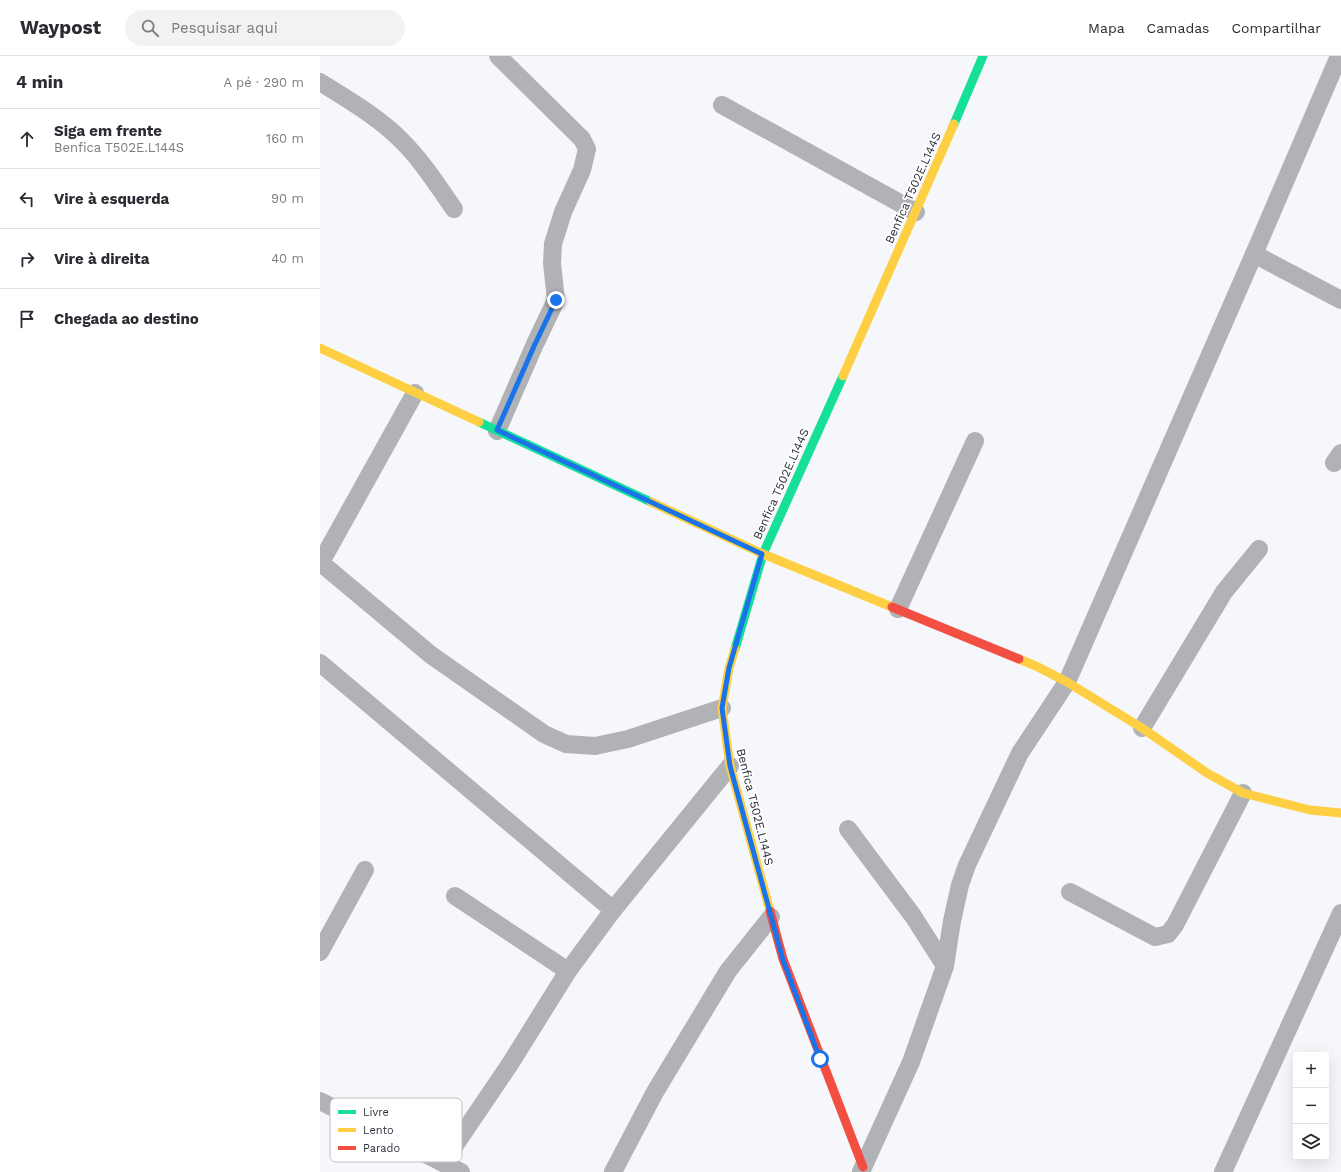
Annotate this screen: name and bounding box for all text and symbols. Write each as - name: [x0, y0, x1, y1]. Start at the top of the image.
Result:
- search box: [125, 10, 405, 46]
- text: Waypost: [20, 16, 101, 39]
- icon: search: [139, 17, 161, 39]
- text: Pesquisar aqui: [171, 19, 278, 37]
- text: Mapa: [1088, 20, 1125, 36]
- text: Camadas: [1147, 20, 1209, 36]
- text: Compartilhar: [1231, 20, 1321, 36]
- text: 4 min: [16, 72, 63, 92]
- text: A pé · 290 m: [224, 75, 304, 90]
- text: Siga em frente: [54, 122, 162, 140]
- icon: ahead: [16, 128, 38, 150]
- street label: Benfica T502E.L144S: [882, 130, 944, 246]
- text: 160 m: [266, 131, 304, 146]
- text: Benfica T502E.L144S: [54, 140, 184, 155]
- icon: left: [16, 188, 38, 210]
- text: Vire à esquerda: [54, 190, 169, 208]
- text: 90 m: [271, 191, 304, 206]
- icon: right: [16, 248, 38, 270]
- text: Vire à direita: [54, 250, 149, 268]
- text: 40 m: [271, 251, 304, 266]
- route end: [547, 291, 565, 309]
- icon: arrive: [16, 308, 38, 330]
- text: Chegada ao destino: [54, 310, 199, 328]
- street label: Benfica T502E.L144S: [750, 426, 812, 542]
- street label: Benfica T502E.L144S: [734, 747, 776, 867]
- route start: [811, 1050, 829, 1068]
- map controls: [1293, 1052, 1329, 1160]
- button: +: [1293, 1052, 1329, 1088]
- button: −: [1293, 1088, 1329, 1124]
- legend: [330, 1098, 462, 1162]
- text: Livre: [363, 1106, 389, 1119]
- text: Lento: [363, 1124, 394, 1137]
- button: layers: [1293, 1124, 1329, 1160]
- text: Parado: [363, 1142, 400, 1155]

